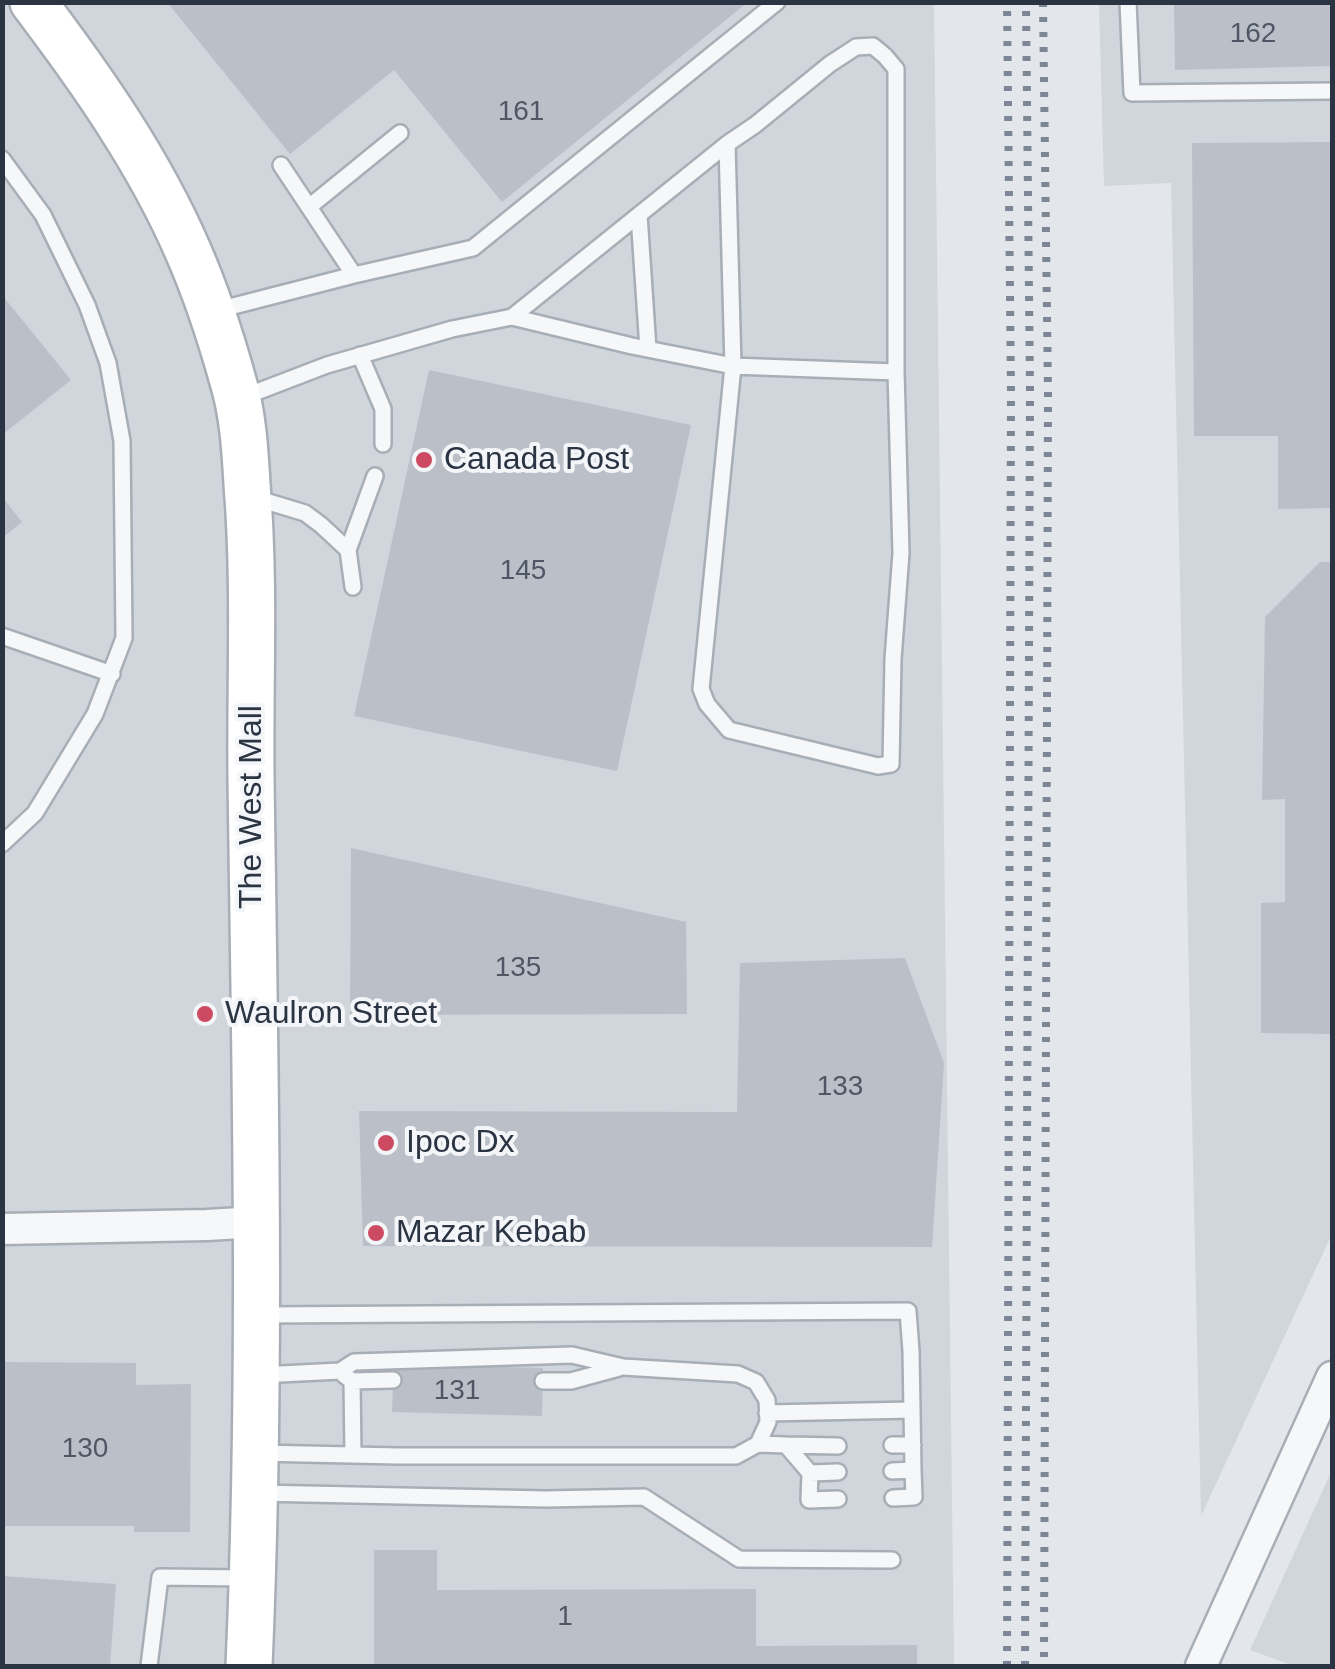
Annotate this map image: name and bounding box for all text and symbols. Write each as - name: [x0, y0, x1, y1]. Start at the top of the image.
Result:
- house number: 162: [1230, 17, 1276, 51]
- house number: 161: [498, 95, 544, 129]
- place label: Canada Post: [444, 441, 629, 479]
- marker: Canada Post: [413, 449, 435, 471]
- house number: 145: [500, 554, 546, 588]
- street label: The West Mall: [233, 705, 271, 909]
- house number: 135: [495, 951, 541, 985]
- place label: Waulron Street: [225, 995, 437, 1033]
- marker: Waulron Street: [194, 1003, 216, 1025]
- house number: 133: [817, 1070, 863, 1104]
- place label: Ipoc Dx: [406, 1124, 514, 1162]
- marker: Ipoc Dx: [375, 1132, 397, 1154]
- place label: Mazar Kebab: [396, 1214, 586, 1252]
- marker: Mazar Kebab: [365, 1222, 387, 1244]
- house number: 131: [434, 1374, 480, 1408]
- house number: 130: [62, 1432, 108, 1466]
- house number: 1: [557, 1600, 573, 1634]

